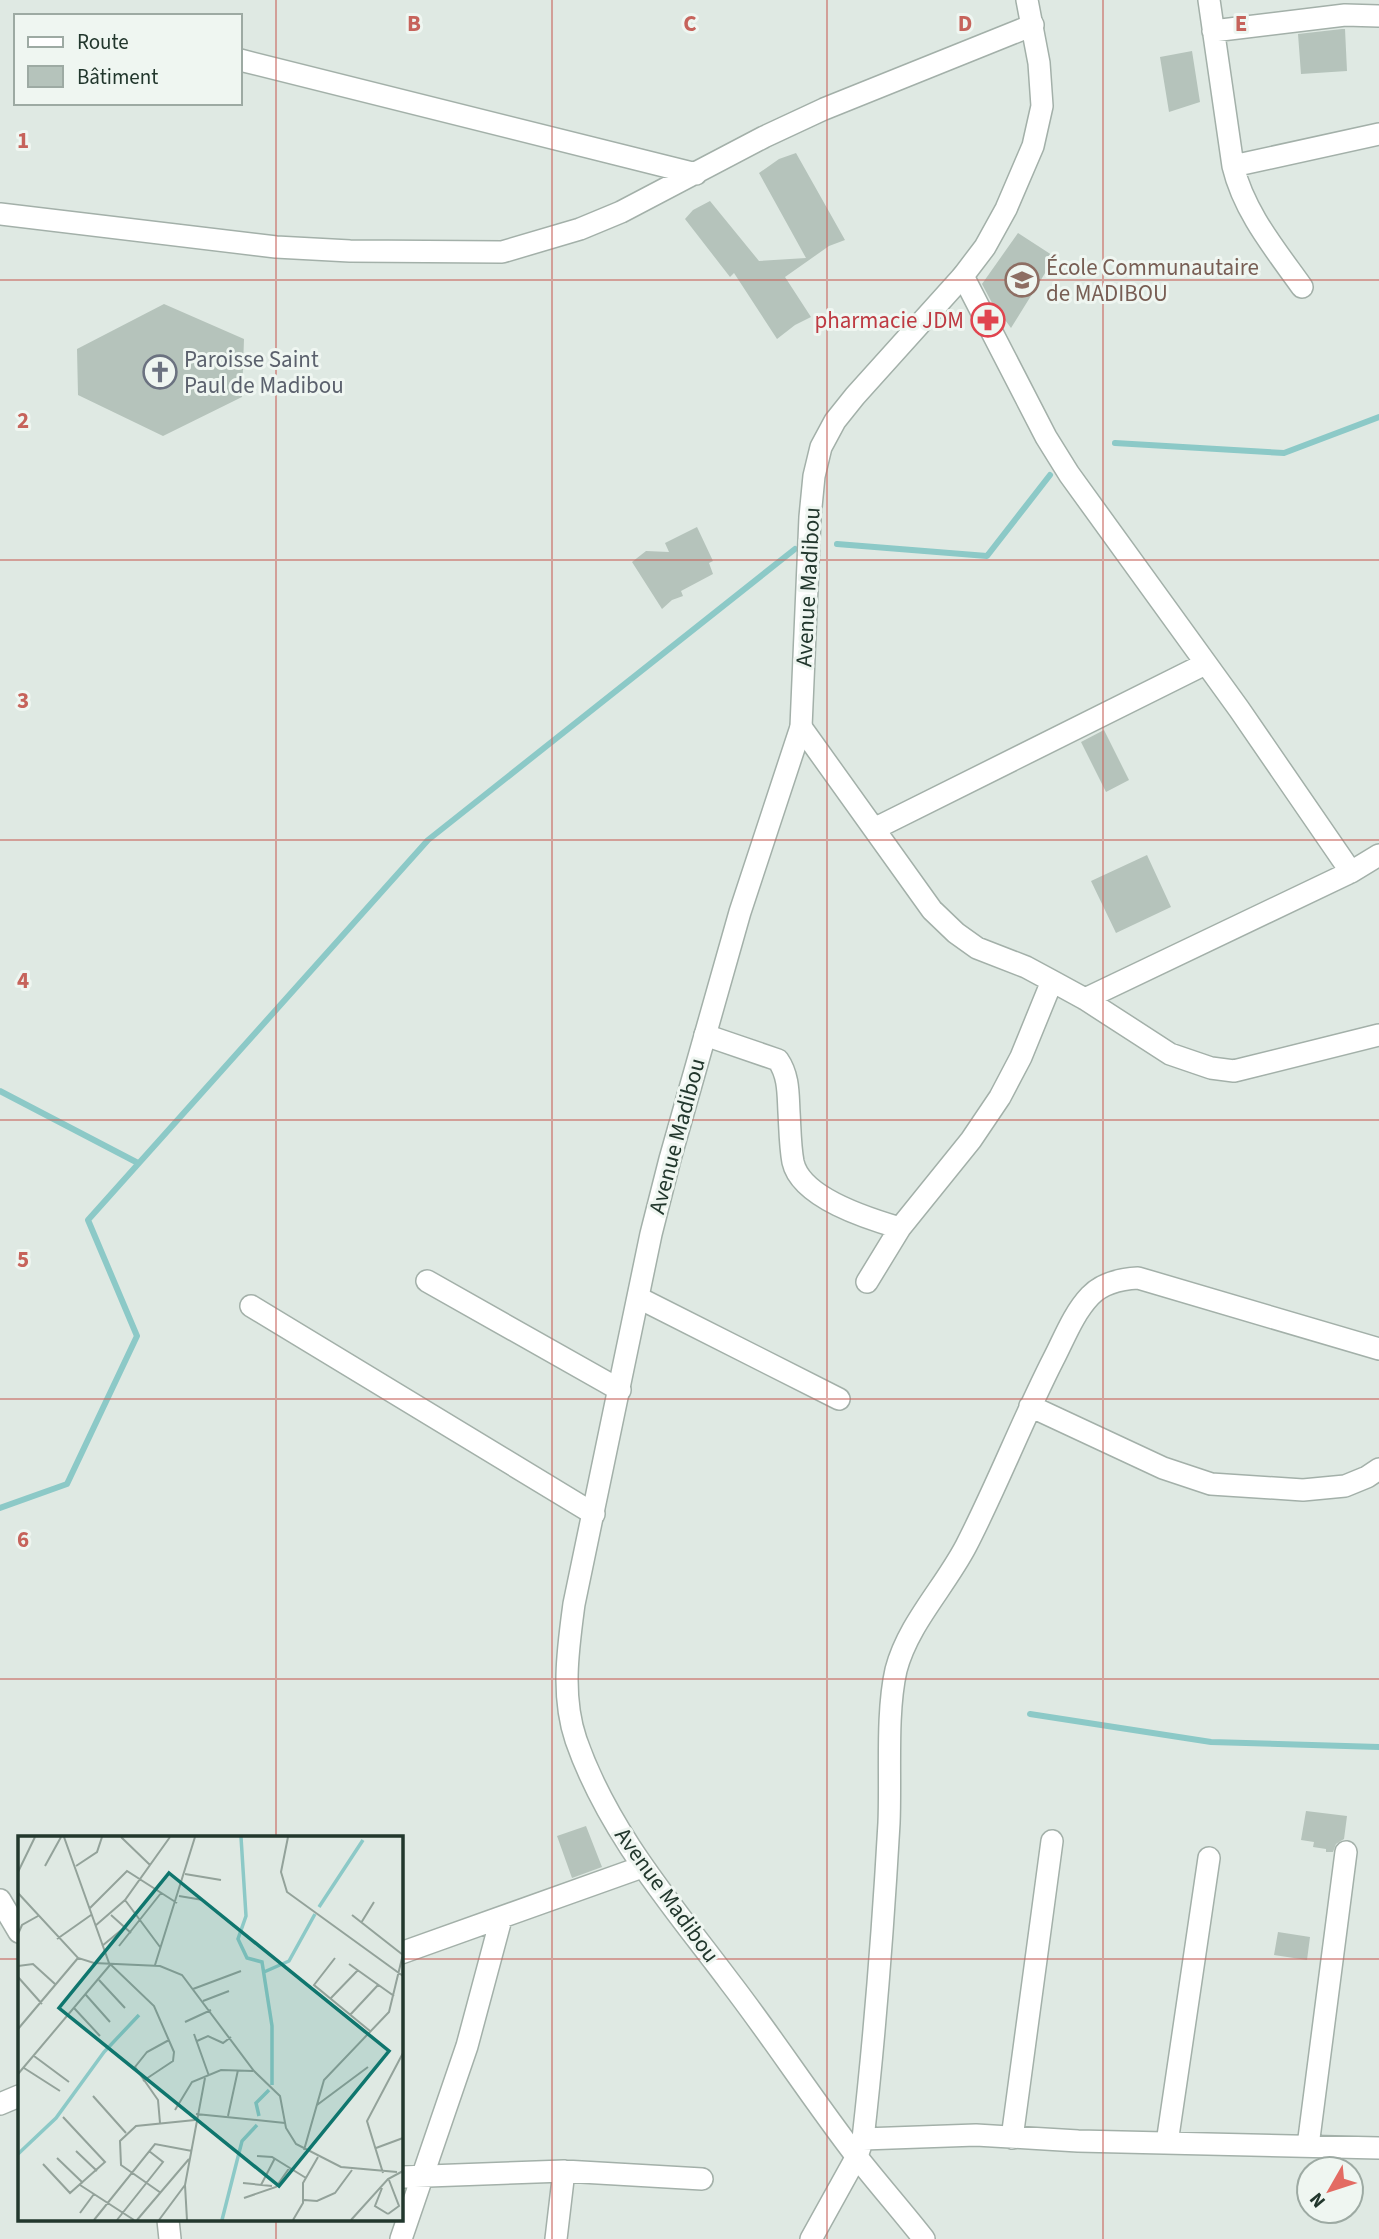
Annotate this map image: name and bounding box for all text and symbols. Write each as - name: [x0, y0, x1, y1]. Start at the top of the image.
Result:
- text: B: [407, 7, 421, 40]
- text: C: [683, 7, 697, 40]
- text: D: [958, 7, 972, 40]
- text: E: [1235, 7, 1247, 40]
- legend: [14, 14, 242, 105]
- text: Route: [77, 27, 129, 57]
- text: Bâtiment: [77, 62, 158, 92]
- text: 1: [17, 124, 29, 157]
- place label: École Communautaire de MADIBOU: [1046, 251, 1259, 310]
- school or university icon: École Communautaire de MADIBOU: [1003, 261, 1041, 299]
- pharmacy icon: pharmacie JDM: [969, 301, 1007, 339]
- place label: pharmacie JDM: [814, 304, 964, 337]
- place label: Paroisse Saint Paul de Madibou: [184, 343, 344, 402]
- church icon: Paroisse Saint Paul de Madibou: [141, 353, 179, 391]
- text: 2: [17, 404, 29, 437]
- street label: Avenue Madibou: [787, 506, 829, 668]
- text: 3: [17, 684, 29, 717]
- text: 4: [17, 964, 29, 997]
- street label: Avenue Madibou: [640, 1054, 714, 1218]
- text: 5: [17, 1243, 29, 1276]
- text: 6: [17, 1523, 29, 1556]
- street label: Avenue Madibou: [607, 1821, 727, 1969]
- inset map: [18, 1836, 402, 2222]
- north arrow: [1295, 2155, 1365, 2225]
- text: N: [1303, 2186, 1332, 2213]

